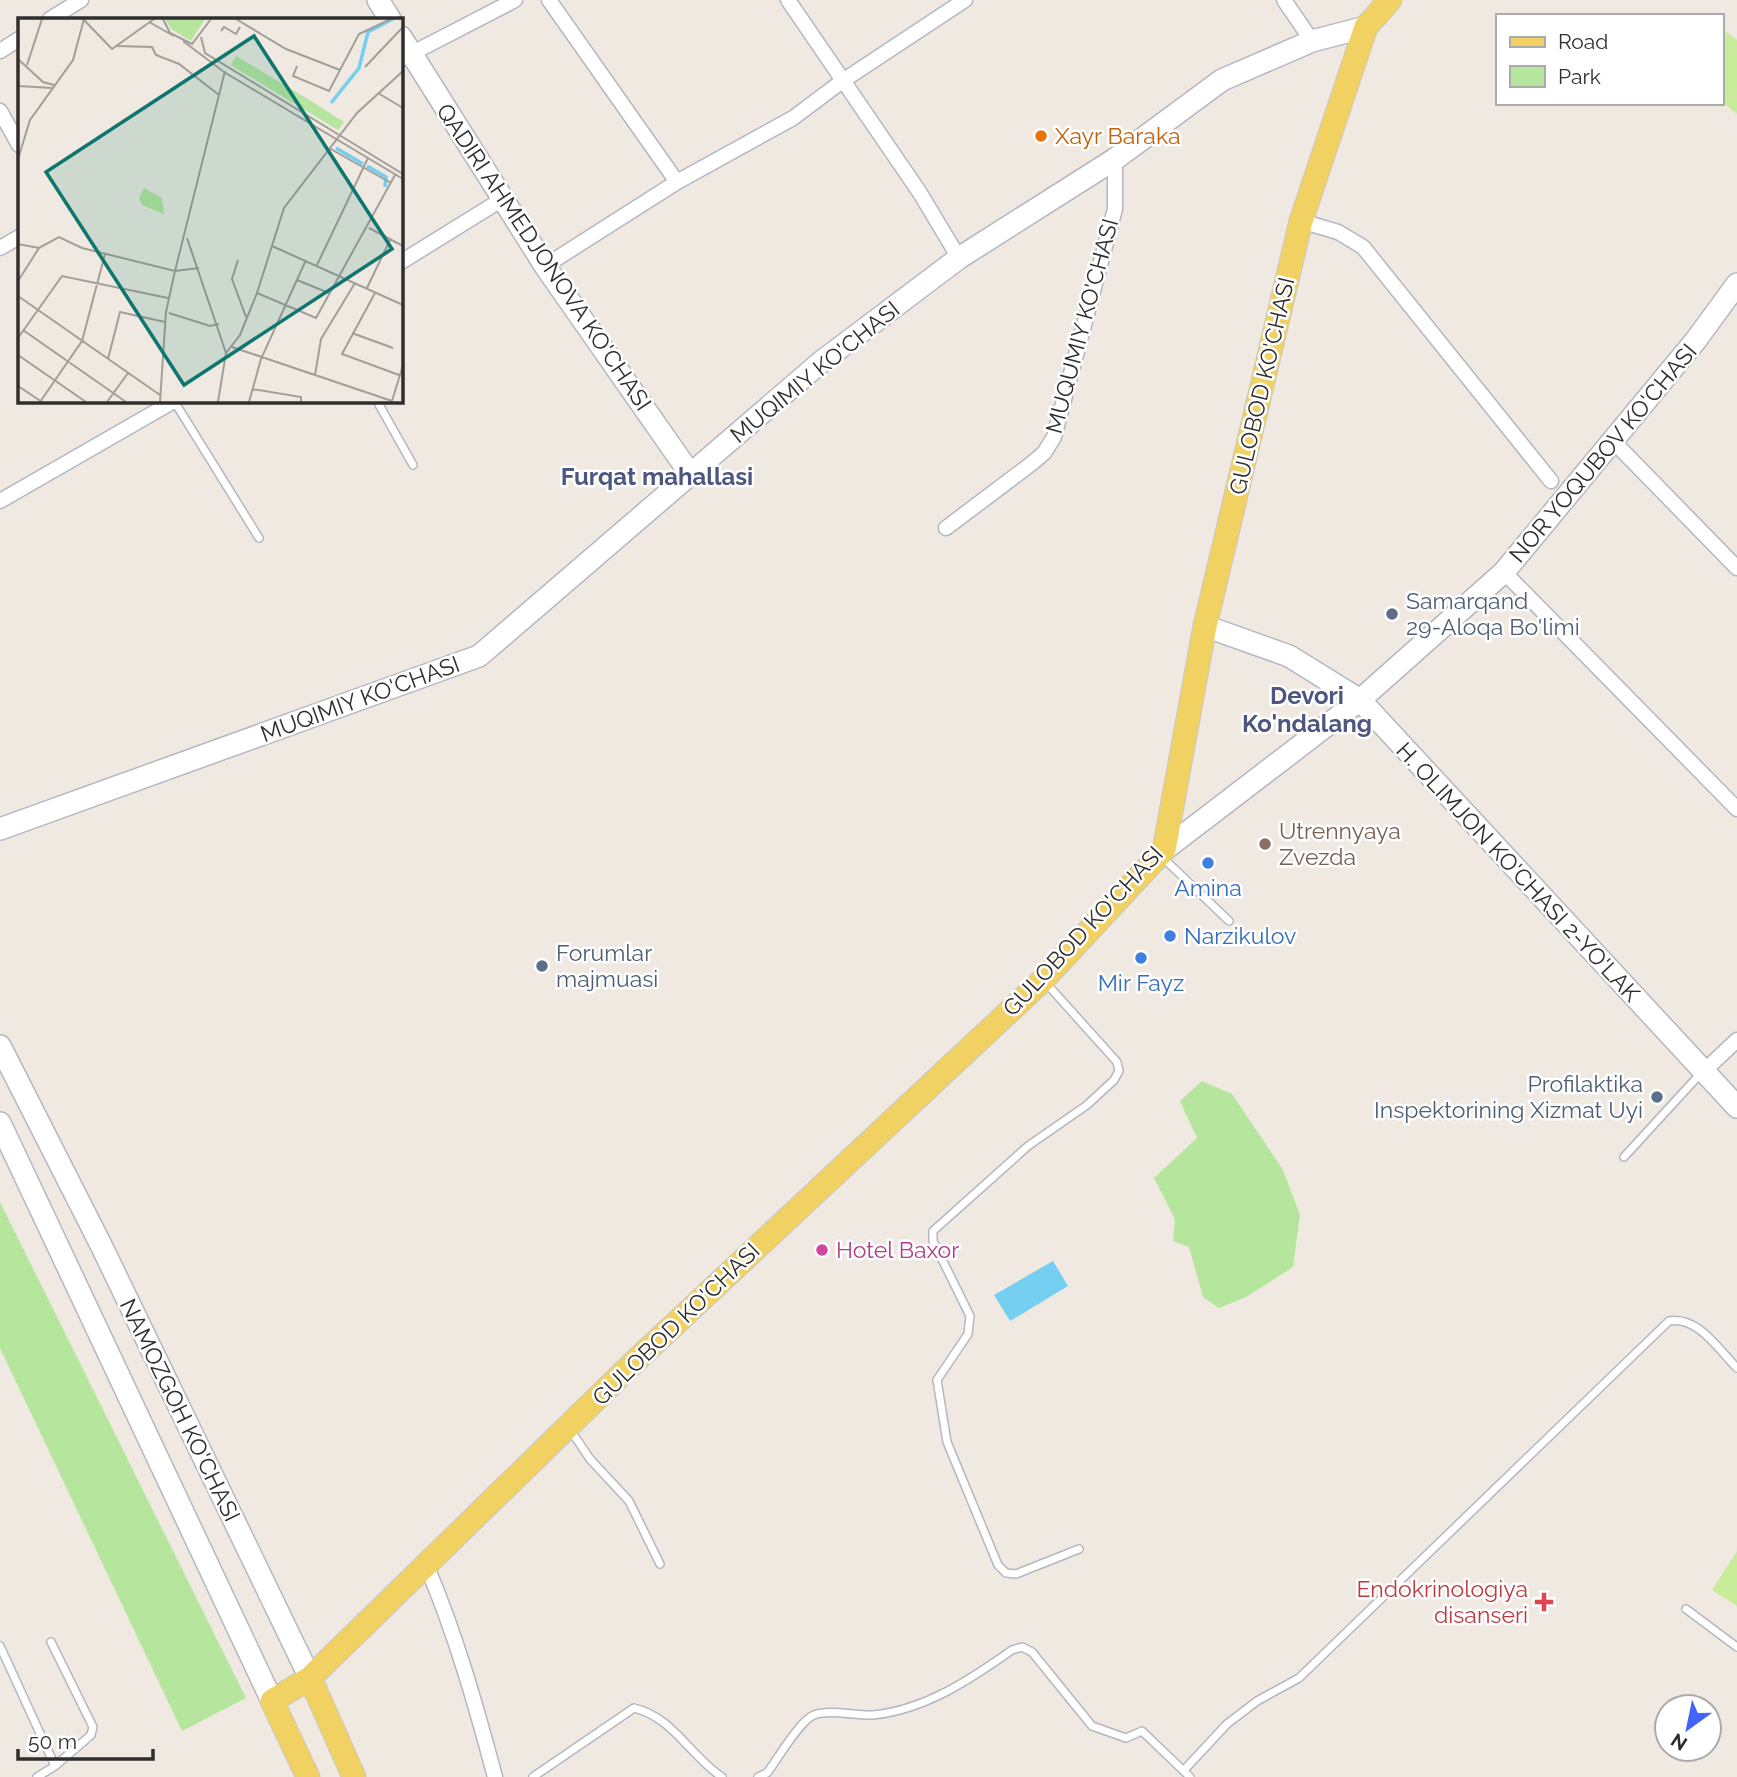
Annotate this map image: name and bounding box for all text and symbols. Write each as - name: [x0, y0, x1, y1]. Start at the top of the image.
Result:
- legend: [1496, 14, 1723, 105]
- inset map: [18, 18, 402, 402]
- text: Road: [1558, 29, 1608, 54]
- text: Park: [1558, 64, 1601, 89]
- street label: QADIRI AHMEDJONOVA KO'CHASI: [431, 98, 657, 415]
- place label: Xayr Baraka: [1055, 122, 1181, 149]
- marker: Xayr Baraka: [1033, 128, 1049, 144]
- street label: MUQUMIY KO'CHASI: [1040, 215, 1123, 436]
- street label: GULOBOD KO'CHASI: [1223, 275, 1300, 497]
- street label: MUQIMIY KO'CHASI: [725, 295, 905, 448]
- street label: NOR YOQUBOV KO'CHASI: [1503, 338, 1702, 567]
- district label: Furqat mahallasi: [561, 462, 753, 491]
- place label: Samarqand 29-Aloqa Bo'limi: [1406, 587, 1580, 640]
- marker: Samarqand 29-Aloqa Bo'limi: [1384, 606, 1400, 622]
- street label: MUQIMIY KO'CHASI: [257, 650, 463, 747]
- district label: Devori Ko'ndalang: [1242, 681, 1372, 738]
- street label: H. OLIMJON KO'CHASI 2-YO'LAK: [1391, 736, 1646, 1007]
- place label: Utrennyaya Zvezda: [1279, 817, 1401, 870]
- marker: Utrennyaya Zvezda: [1257, 836, 1273, 852]
- street label: GULOBOD KO'CHASI: [997, 840, 1168, 1021]
- marker: Amina: [1200, 855, 1216, 871]
- place label: Amina: [1174, 874, 1242, 901]
- place label: Narzikulov: [1184, 922, 1296, 949]
- marker: Narzikulov: [1162, 928, 1178, 944]
- place label: Forumlar majmuasi: [556, 939, 658, 992]
- marker: Mir Fayz: [1133, 950, 1149, 966]
- marker: Forumlar majmuasi: [534, 958, 550, 974]
- place label: Mir Fayz: [1098, 969, 1184, 996]
- place label: Profilaktika Inspektorining Xizmat Uyi: [1374, 1070, 1643, 1123]
- marker: Profilaktika Inspektorining Xizmat Uyi: [1649, 1089, 1665, 1105]
- place label: Hotel Baxor: [836, 1236, 959, 1263]
- street label: GULOBOD KO'CHASI: [586, 1237, 765, 1411]
- marker: Hotel Baxor: [814, 1242, 830, 1258]
- street label: NAMOZGOH KO'CHASI: [115, 1294, 246, 1526]
- place label: Endokrinologiya disanseri: [1356, 1575, 1528, 1628]
- marker: Endokrinologiya disanseri: [1534, 1592, 1554, 1612]
- north arrow: [1653, 1693, 1723, 1763]
- scale bar: [18, 1718, 152, 1762]
- text: 50 m: [28, 1729, 77, 1754]
- text: N: [1667, 1729, 1691, 1755]

